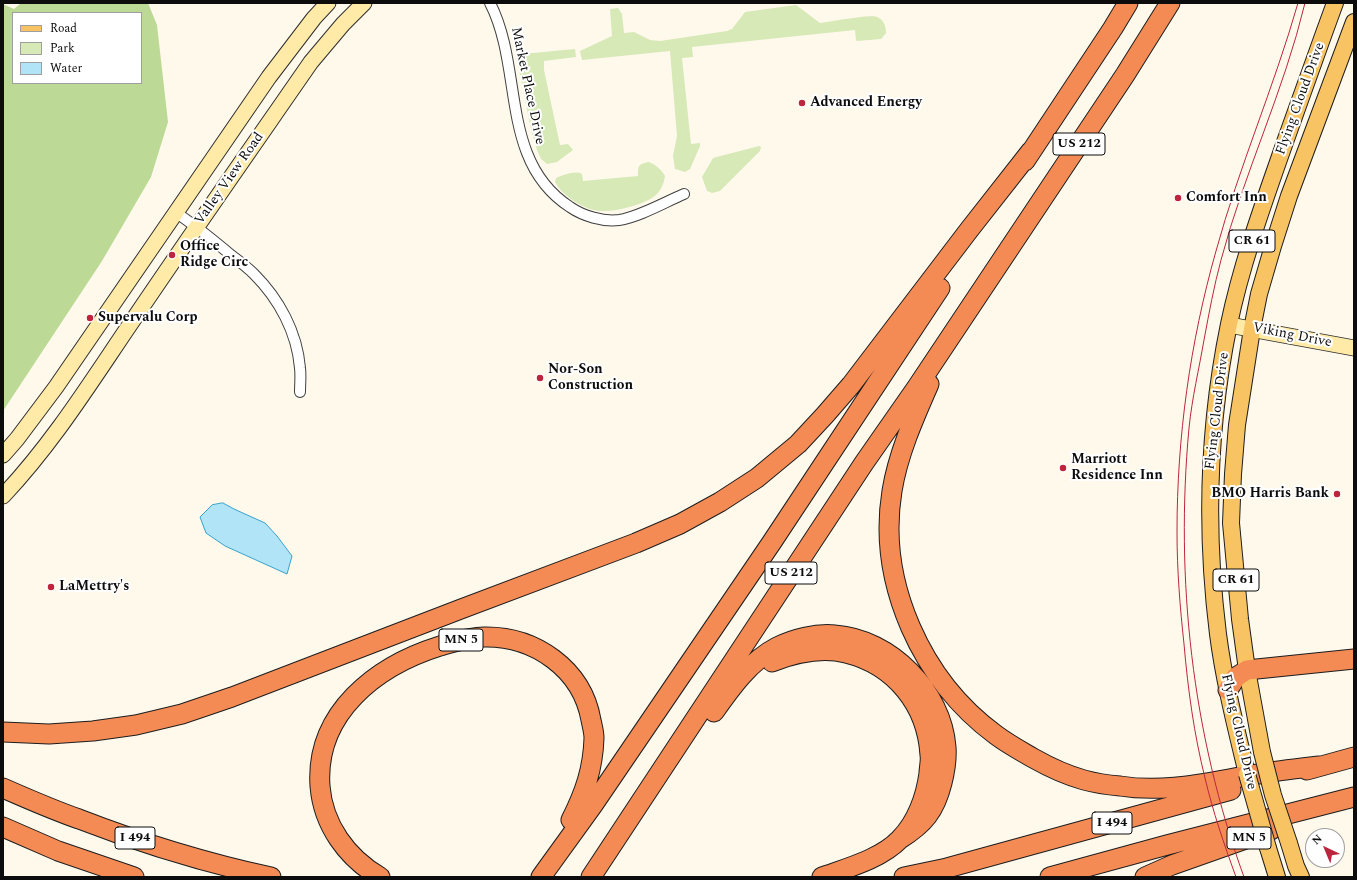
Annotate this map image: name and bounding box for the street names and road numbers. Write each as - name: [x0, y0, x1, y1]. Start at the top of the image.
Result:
- street label: Market Place Drive: [506, 26, 548, 146]
- street label: Flying Cloud Drive: [1273, 41, 1329, 157]
- street label: Valley View Road: [192, 130, 268, 228]
- road number: US 212: [1053, 133, 1105, 155]
- road number: CR 61: [1229, 230, 1275, 252]
- street label: Viking Drive: [1251, 320, 1333, 352]
- street label: Flying Cloud Drive: [1202, 351, 1234, 471]
- road number: US 212: [765, 562, 817, 584]
- road number: CR 61: [1213, 569, 1259, 591]
- road number: MN 5: [439, 629, 483, 651]
- street label: Flying Cloud Drive: [1217, 673, 1259, 791]
- road number: I 494: [1092, 812, 1132, 834]
- road number: I 494: [115, 827, 155, 849]
- road number: MN 5: [1227, 827, 1271, 849]

